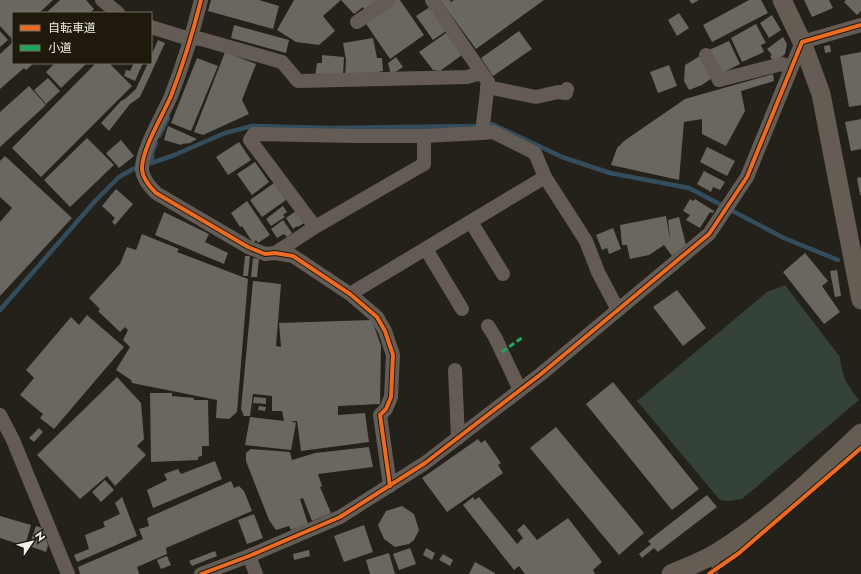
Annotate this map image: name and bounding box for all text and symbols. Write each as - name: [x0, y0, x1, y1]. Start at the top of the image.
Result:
- legend: [12, 12, 152, 64]
- text: 自転車道: [48, 19, 96, 37]
- text: 小道: [48, 39, 72, 57]
- north arrow: [12, 522, 52, 562]
- text: N: [31, 528, 49, 544]

